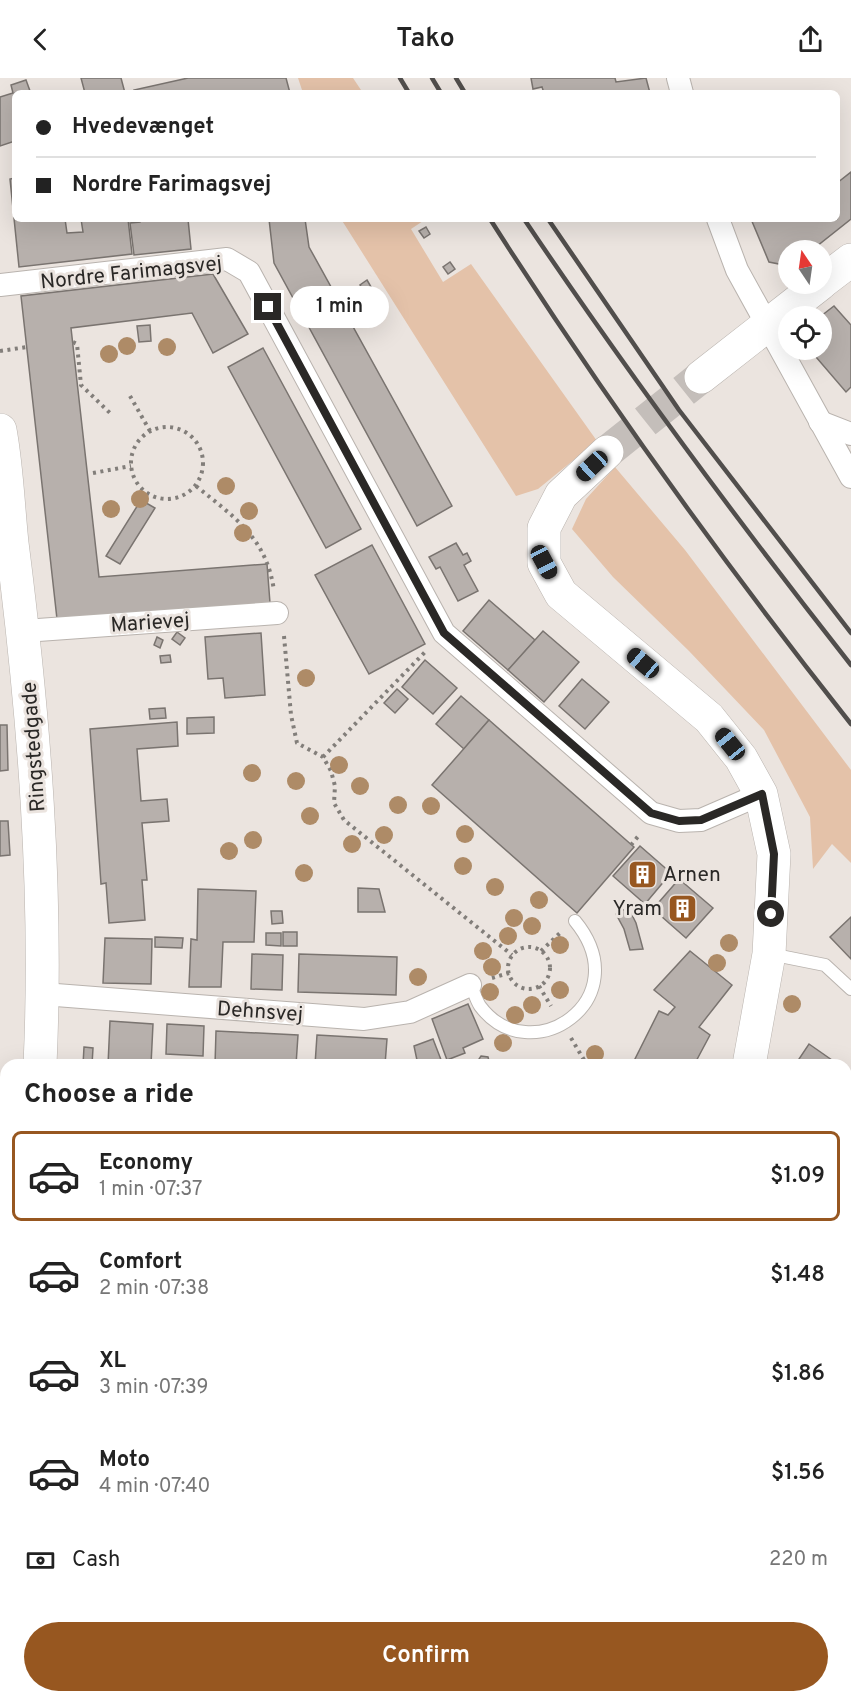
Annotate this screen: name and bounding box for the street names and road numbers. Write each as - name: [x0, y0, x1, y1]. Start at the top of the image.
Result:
- street label: Nordre Farimagsvej: [39, 251, 223, 296]
- street label: Marievej: [110, 607, 191, 640]
- street label: Ringstedgade: [16, 681, 53, 813]
- street label: Dehnsvej: [216, 996, 304, 1029]

